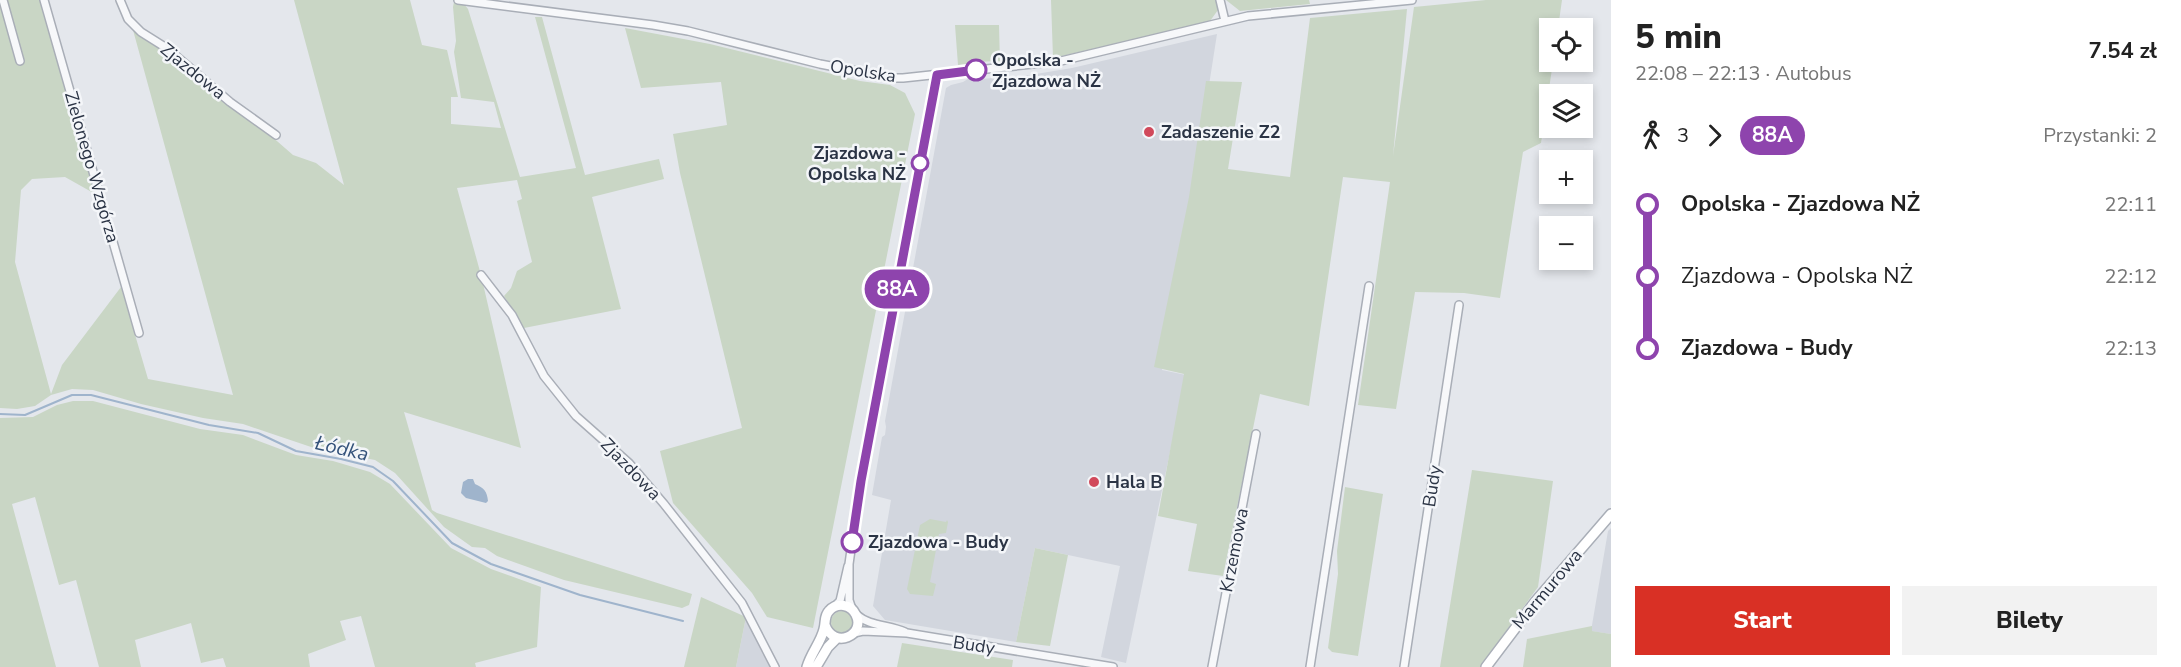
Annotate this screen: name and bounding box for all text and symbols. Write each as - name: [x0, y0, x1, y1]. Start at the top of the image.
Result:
- text: 5 min: [1635, 15, 1722, 60]
- map controls: [1539, 18, 1593, 270]
- button: locate: [1539, 18, 1593, 72]
- text: 7.54 zł: [2089, 36, 2157, 66]
- street label: Zjazdowa: [155, 37, 231, 105]
- place label: Opolska - Zjazdowa NŻ: [992, 48, 1101, 93]
- street label: Opolska: [828, 54, 898, 88]
- marker: Opolska - Zjazdowa NŻ: [965, 59, 987, 81]
- text: 22:08 – 22:13 · Autobus: [1635, 60, 1852, 87]
- button: layers: [1539, 84, 1593, 138]
- street label: Zielonego Wzgórza: [59, 89, 125, 245]
- icon: walk: [1635, 119, 1668, 152]
- icon: forward: [1698, 119, 1731, 152]
- place label: Zadaszenie Z2: [1161, 120, 1280, 144]
- text: 88A: [1752, 121, 1793, 149]
- text: 3: [1677, 122, 1689, 149]
- text: Przystanki: 2: [2043, 122, 2157, 149]
- marker: Zadaszenie Z2: [1142, 125, 1156, 139]
- place label: Zjazdowa - Opolska NŻ: [808, 141, 906, 186]
- button: +: [1539, 150, 1593, 204]
- marker: Zjazdowa - Opolska NŻ: [911, 154, 929, 172]
- text: Opolska - Zjazdowa NŻ: [1681, 189, 1920, 219]
- text: 22:11: [2104, 191, 2157, 218]
- button: −: [1539, 216, 1593, 270]
- text: Zjazdowa - Opolska NŻ: [1681, 261, 1913, 291]
- text: 22:12: [2104, 263, 2157, 290]
- line badge: 88A: [862, 270, 932, 308]
- text: 88A: [877, 275, 917, 303]
- text: Zjazdowa - Budy: [1681, 333, 1853, 363]
- text: 22:13: [2104, 335, 2157, 362]
- water label: Łódka: [312, 429, 371, 468]
- street label: Zjazdowa: [595, 433, 667, 505]
- street label: Budy: [1417, 463, 1447, 509]
- place label: Hala B: [1106, 470, 1163, 494]
- marker: Hala B: [1087, 475, 1101, 489]
- street label: Krzemowa: [1214, 506, 1254, 594]
- place label: Zjazdowa - Budy: [868, 530, 1009, 554]
- marker: Zjazdowa - Budy: [841, 531, 863, 553]
- street label: Marmurowa: [1506, 544, 1588, 634]
- button: Start: [1635, 586, 1890, 655]
- button: Bilety: [1902, 586, 2157, 655]
- street label: Budy: [951, 630, 997, 660]

